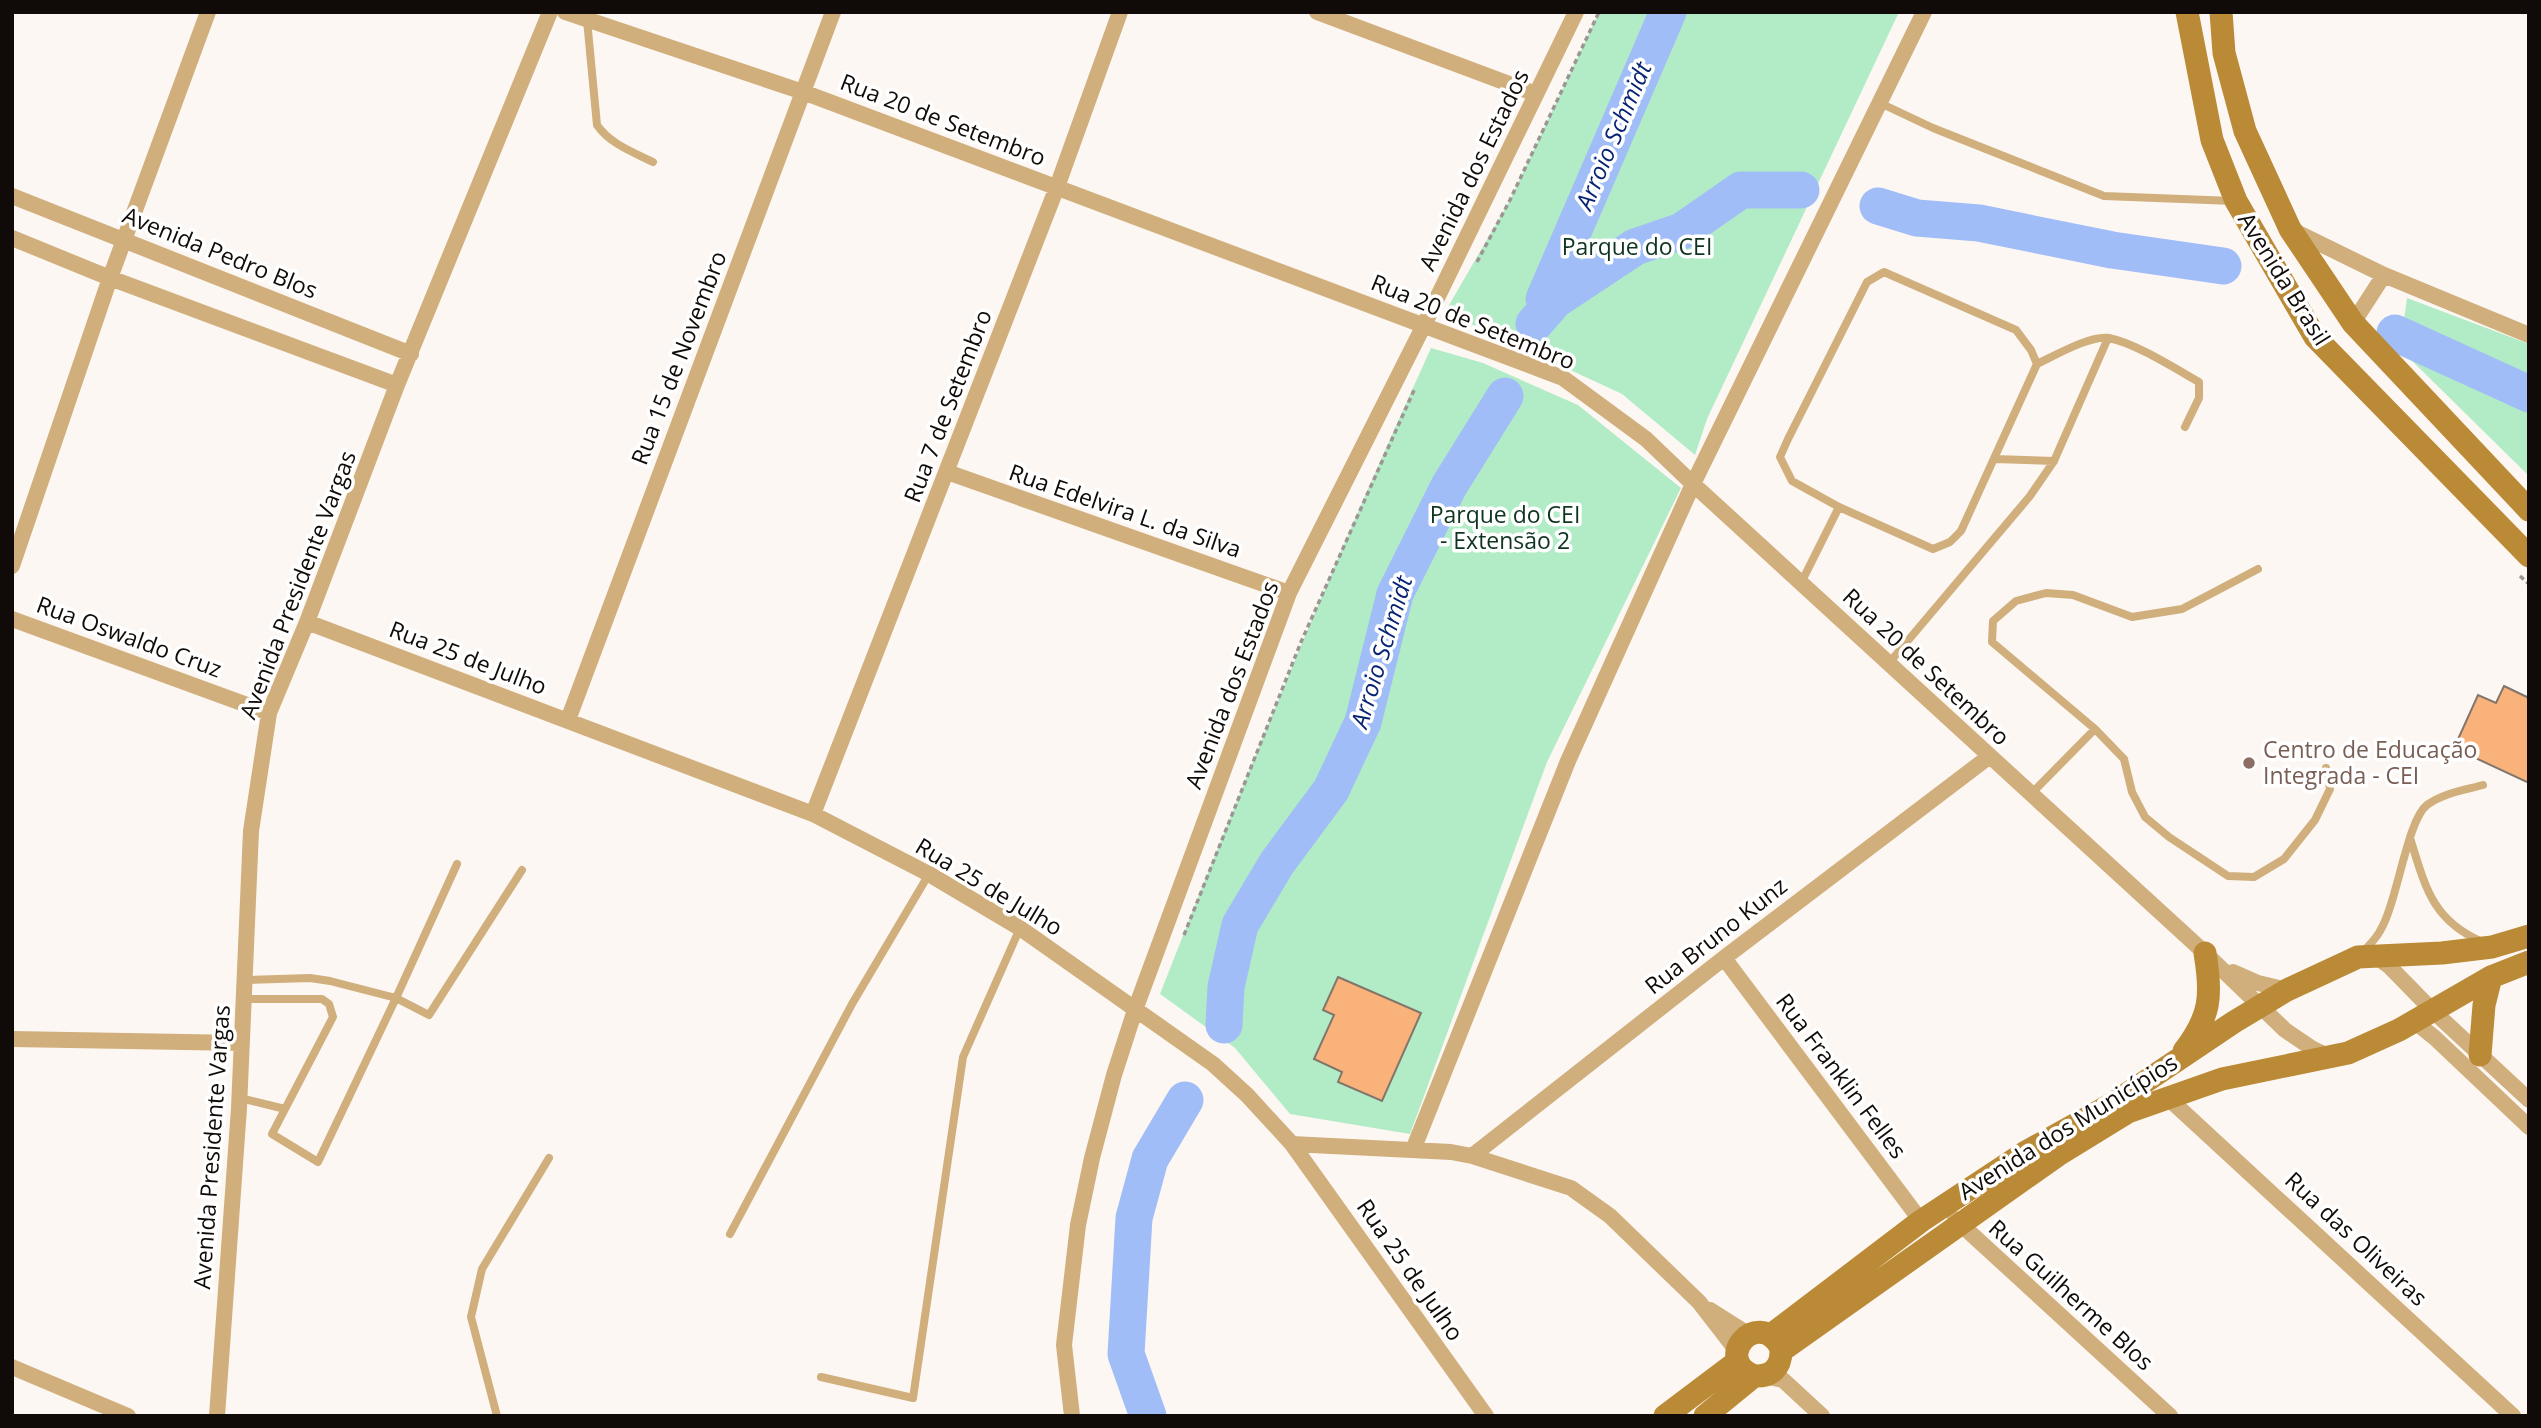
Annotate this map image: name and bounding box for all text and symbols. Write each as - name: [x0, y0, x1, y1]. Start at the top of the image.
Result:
- water label: Arroio Schmidt: [1566, 56, 1659, 216]
- street label: Avenida dos Estados: [1410, 64, 1536, 275]
- street label: Rua 20 de Setembro: [836, 65, 1051, 173]
- street label: Avenida Pedro Blos: [118, 198, 322, 306]
- street label: Avenida Brasil: [2231, 206, 2339, 351]
- park label: Parque do CEI: [1562, 230, 1712, 262]
- street label: Rua 15 de Novembro: [623, 246, 734, 469]
- street label: Rua 20 de Setembro: [1367, 265, 1580, 377]
- street label: Rua 7 de Setembro: [896, 305, 999, 507]
- street label: Avenida Presidente Vargas: [231, 446, 363, 723]
- street label: Rua Edelvira L. da Silva: [1005, 455, 1246, 565]
- park label: Parque do CEI - Extensão 2: [1430, 498, 1580, 556]
- water label: Arroio Schmidt: [1341, 570, 1420, 734]
- street label: Avenida dos Estados: [1177, 576, 1285, 793]
- street label: Rua 20 de Setembro: [1836, 580, 2017, 752]
- street label: Rua Oswaldo Cruz: [32, 588, 226, 684]
- street label: Rua 25 de Julho: [385, 612, 552, 702]
- place label: Centro de Educação Integrada - CEI: [2263, 733, 2477, 791]
- marker: Centro de Educação Integrada - CEI: [2241, 755, 2257, 771]
- street label: Rua 25 de Julho: [910, 830, 1069, 943]
- street label: Rua Bruno Kunz: [1638, 870, 1793, 1001]
- street label: Rua Franklin Felles: [1769, 986, 1915, 1165]
- street label: Avenida Presidente Vargas: [185, 1004, 237, 1290]
- street label: Avenida dos Municípios: [1952, 1046, 2183, 1207]
- street label: Rua das Oliveiras: [2279, 1164, 2435, 1313]
- street label: Rua 25 de Julho: [1350, 1192, 1472, 1347]
- street label: Rua Guilherme Blos: [1982, 1212, 2161, 1377]

